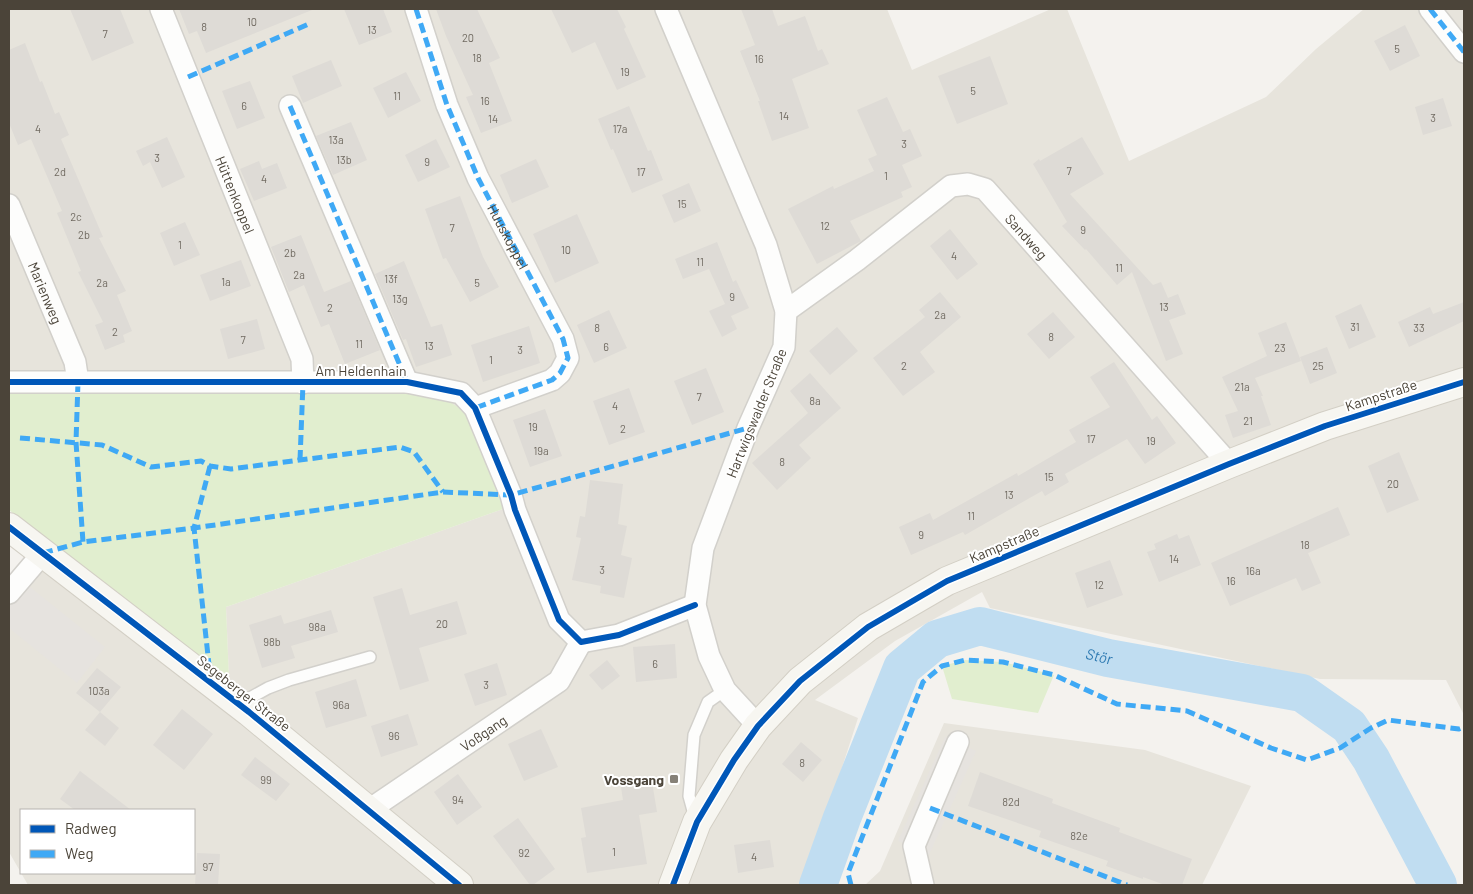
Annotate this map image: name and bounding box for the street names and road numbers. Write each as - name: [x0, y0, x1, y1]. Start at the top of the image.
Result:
- street label: Hüttenkoppel: [212, 153, 259, 236]
- street label: Huuskoppel: [485, 201, 533, 272]
- street label: Sandweg: [1002, 210, 1052, 263]
- street label: Marienweg: [25, 259, 66, 326]
- street label: Hartwigswalder Straße: [722, 346, 790, 480]
- street label: Am Heldenhain: [315, 362, 407, 379]
- street label: Kampstraße: [1343, 375, 1419, 415]
- street label: Kampstraße: [966, 522, 1042, 566]
- street label: Segeberger Straße: [194, 651, 294, 735]
- street label: Voßgang: [457, 711, 510, 754]

